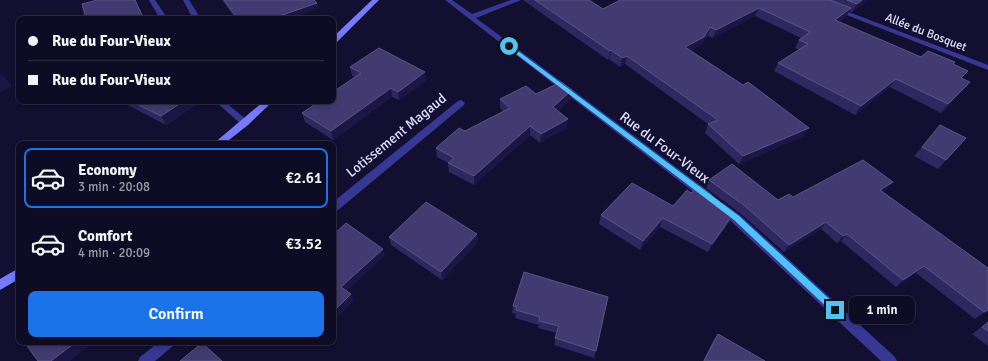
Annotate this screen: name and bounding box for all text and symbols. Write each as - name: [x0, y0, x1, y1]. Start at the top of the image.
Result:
- street label: Allée du Bosquet: [883, 10, 969, 55]
- text: Rue du Four-Vieux: [52, 32, 171, 50]
- route start: [500, 37, 518, 55]
- text: Rue du Four-Vieux: [52, 71, 171, 89]
- street label: Lotissement Magaud: [343, 90, 450, 181]
- street label: Rue du Four-Vieux: [616, 108, 714, 187]
- icon: car: [30, 160, 66, 196]
- text: Economy: [78, 161, 137, 179]
- text: €2.61: [285, 169, 322, 187]
- text: 3 min · 20:08: [78, 179, 150, 195]
- icon: car: [30, 226, 66, 262]
- text: Comfort: [78, 227, 132, 245]
- text: €3.52: [285, 235, 322, 253]
- text: 4 min · 20:09: [78, 245, 150, 261]
- button: Confirm: [28, 291, 324, 337]
- callout: 1 min: [849, 296, 915, 324]
- route end: [826, 301, 844, 319]
- text: 1 min: [866, 302, 898, 318]

